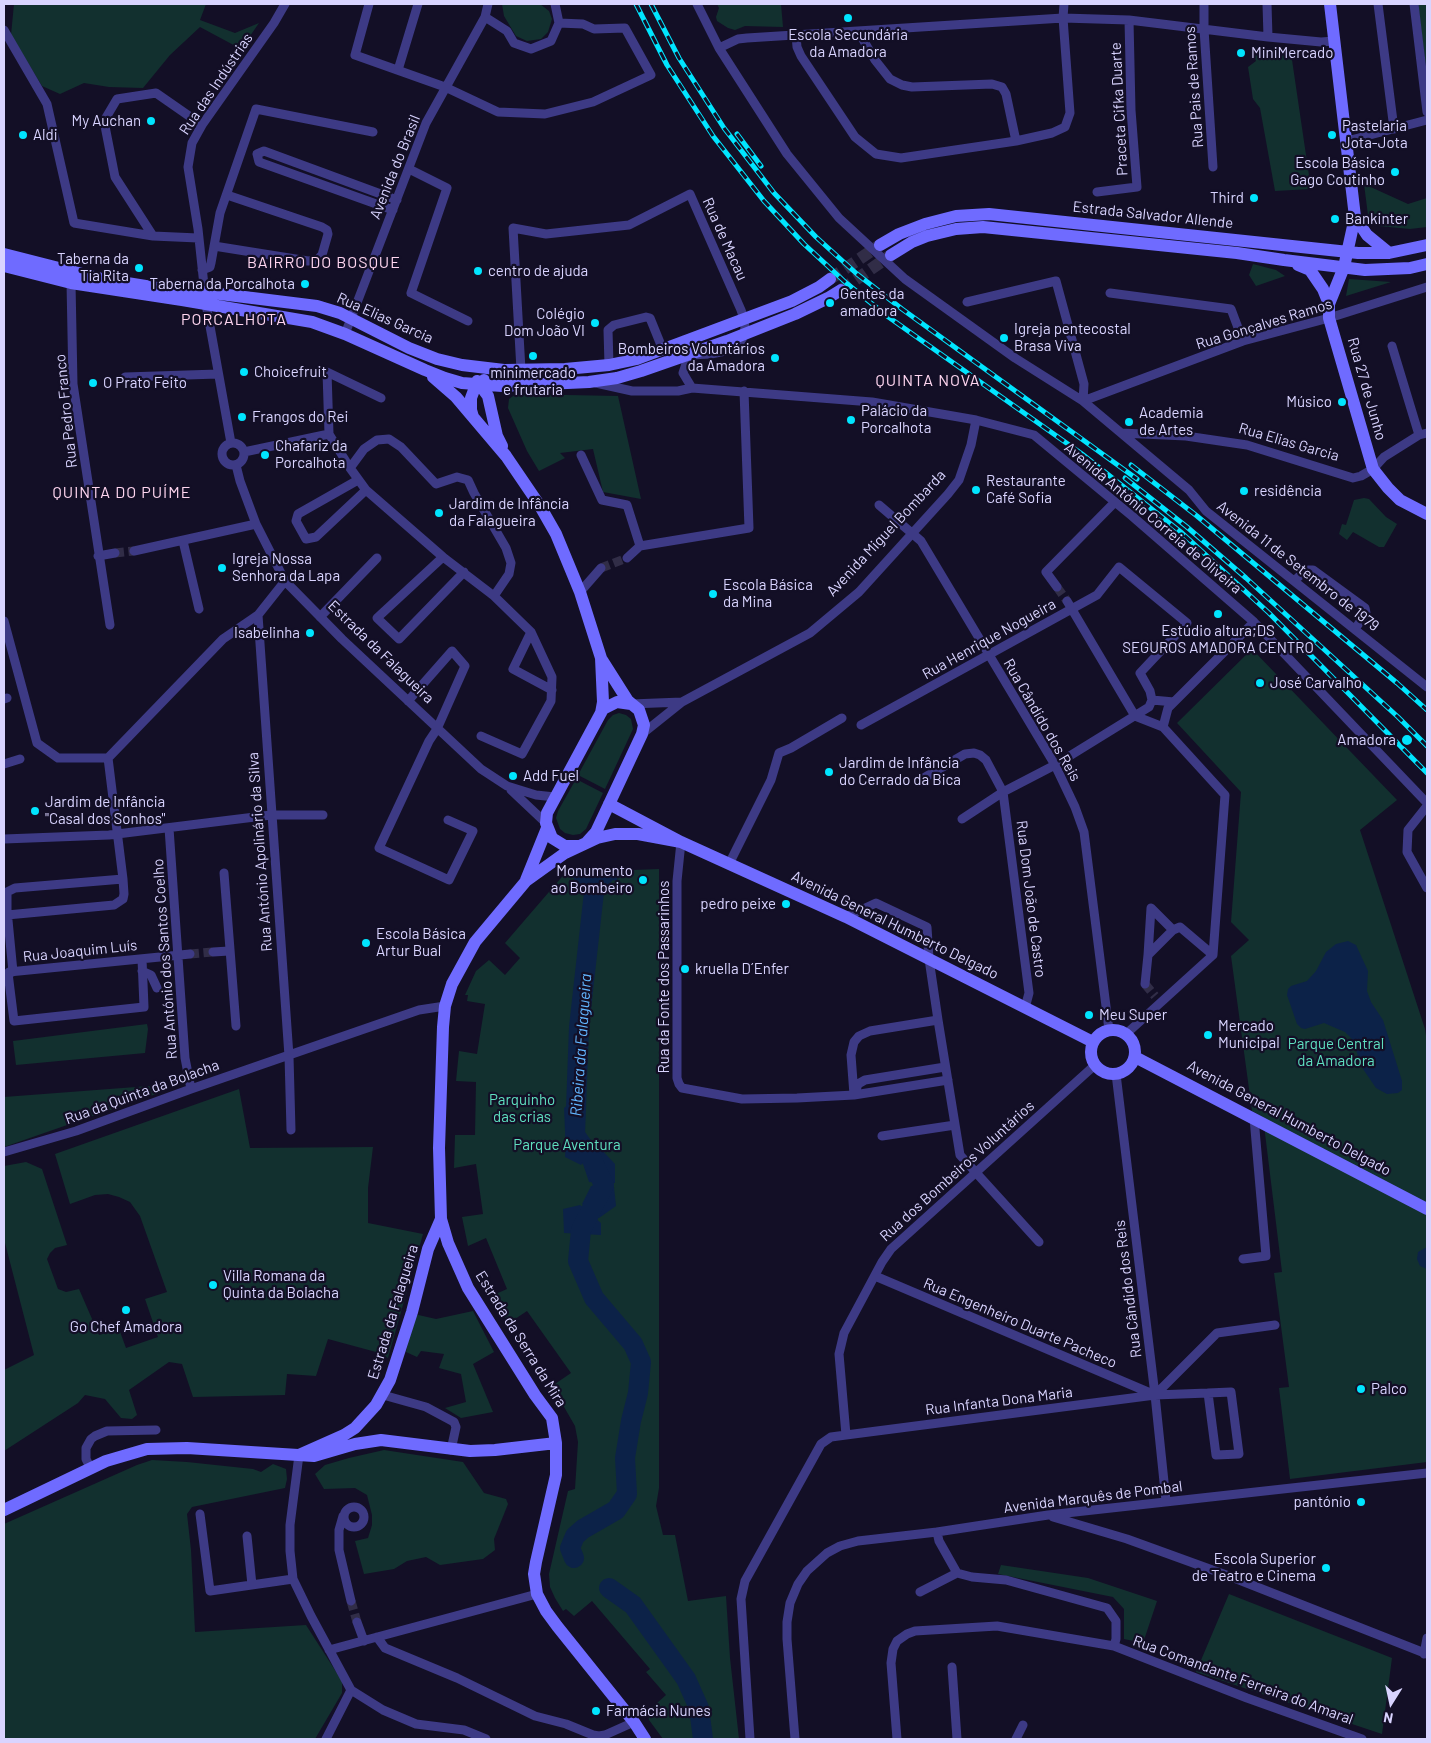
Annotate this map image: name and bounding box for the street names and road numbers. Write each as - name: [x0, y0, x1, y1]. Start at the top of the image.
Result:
- street label: Rua Pais de Ramos: [1181, 25, 1207, 149]
- street label: Rua das Indústrias: [175, 30, 257, 138]
- street label: Praceta Cifka Duarte: [1107, 42, 1131, 176]
- street label: Avenida do Brasil: [366, 112, 424, 222]
- street label: Rua de Macau: [699, 195, 751, 283]
- street label: Estrada Salvador Allende: [1072, 198, 1234, 232]
- street label: Rua Elias Garcia: [334, 289, 436, 347]
- street label: Rua Gonçalves Ramos: [1194, 295, 1334, 353]
- street label: Rua 27 de Junho: [1344, 336, 1390, 442]
- street label: Rua Pedro Franco: [51, 353, 81, 469]
- street label: Rua Elias Garcia: [1237, 419, 1341, 465]
- street label: Avenida António Correia de Oliveira: [1061, 438, 1245, 598]
- street label: Avenida Miguel Bombarda: [823, 466, 949, 600]
- street label: Avenida 11 de Setembro de 1979: [1213, 497, 1383, 635]
- street label: Rua Henrique Nogueira: [919, 595, 1059, 683]
- street label: Estrada da Falagueira: [324, 597, 438, 707]
- street label: Rua Cândido dos Reis: [1000, 655, 1084, 785]
- street label: Rua António Apolinário da Silva: [244, 752, 276, 952]
- street label: Rua Dom João de Castro: [1012, 819, 1050, 979]
- street label: Rua António dos Santos Coelho: [149, 858, 181, 1060]
- street label: Avenida General Humberto Delgado: [789, 867, 1001, 983]
- street label: Rua da Fonte dos Passarinhos: [655, 881, 673, 1073]
- street label: Rua Joaquim Luís: [22, 936, 138, 966]
- street label: Rua da Quinta da Bolacha: [63, 1056, 221, 1128]
- street label: Avenida General Humberto Delgado: [1184, 1056, 1394, 1180]
- street label: Rua dos Bombeiros Voluntários: [876, 1097, 1038, 1245]
- street label: Rua Cândido dos Reis: [1111, 1219, 1145, 1359]
- street label: Estrada da Falagueira: [364, 1242, 422, 1382]
- street label: Estrada da Serra da Mira: [472, 1268, 570, 1410]
- street label: Rua Engenheiro Duarte Pacheco: [921, 1274, 1119, 1372]
- street label: Rua Infanta Dona Maria: [924, 1383, 1074, 1419]
- street label: Avenida Marquês de Pombal: [1003, 1477, 1183, 1517]
- street label: Rua Comandante Ferreira do Amaral: [1130, 1632, 1356, 1728]

